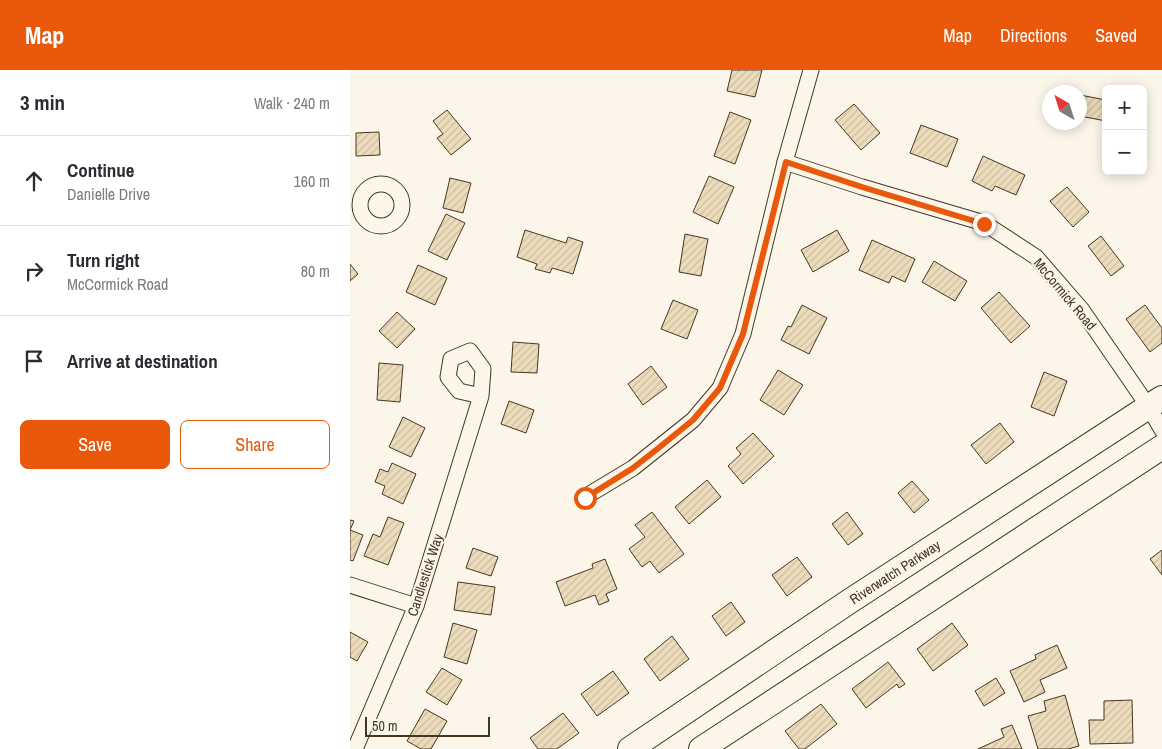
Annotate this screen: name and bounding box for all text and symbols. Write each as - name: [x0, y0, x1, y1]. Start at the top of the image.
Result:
- text: Map: [25, 19, 64, 51]
- text: Map: [943, 23, 972, 48]
- text: Directions: [1000, 23, 1067, 48]
- text: Saved: [1095, 23, 1137, 48]
- north arrow: [1042, 85, 1087, 130]
- map controls: [1102, 85, 1147, 175]
- button: +: [1102, 85, 1147, 130]
- text: 3 min: [20, 88, 65, 117]
- text: Walk · 240 m: [254, 92, 330, 114]
- button: −: [1102, 130, 1147, 175]
- text: Continue: [67, 157, 135, 183]
- icon: ahead: [20, 167, 48, 195]
- text: 160 m: [294, 170, 330, 192]
- text: Danielle Drive: [67, 183, 150, 205]
- route end: [973, 213, 996, 236]
- text: Turn right: [67, 247, 139, 273]
- street label: McCormick Road: [1030, 254, 1100, 334]
- icon: right: [20, 257, 48, 285]
- text: 80 m: [301, 260, 330, 282]
- text: McCormick Road: [67, 273, 168, 295]
- icon: arrive: [20, 347, 48, 375]
- text: Arrive at destination: [67, 348, 218, 374]
- button: Save: [20, 420, 170, 469]
- button: Share: [180, 420, 330, 469]
- route start: [574, 487, 597, 510]
- street label: Candlestick Way: [403, 531, 447, 619]
- street label: Riverwatch Parkway: [846, 536, 944, 608]
- scale bar: [365, 714, 490, 737]
- text: 50 m: [372, 717, 398, 735]

